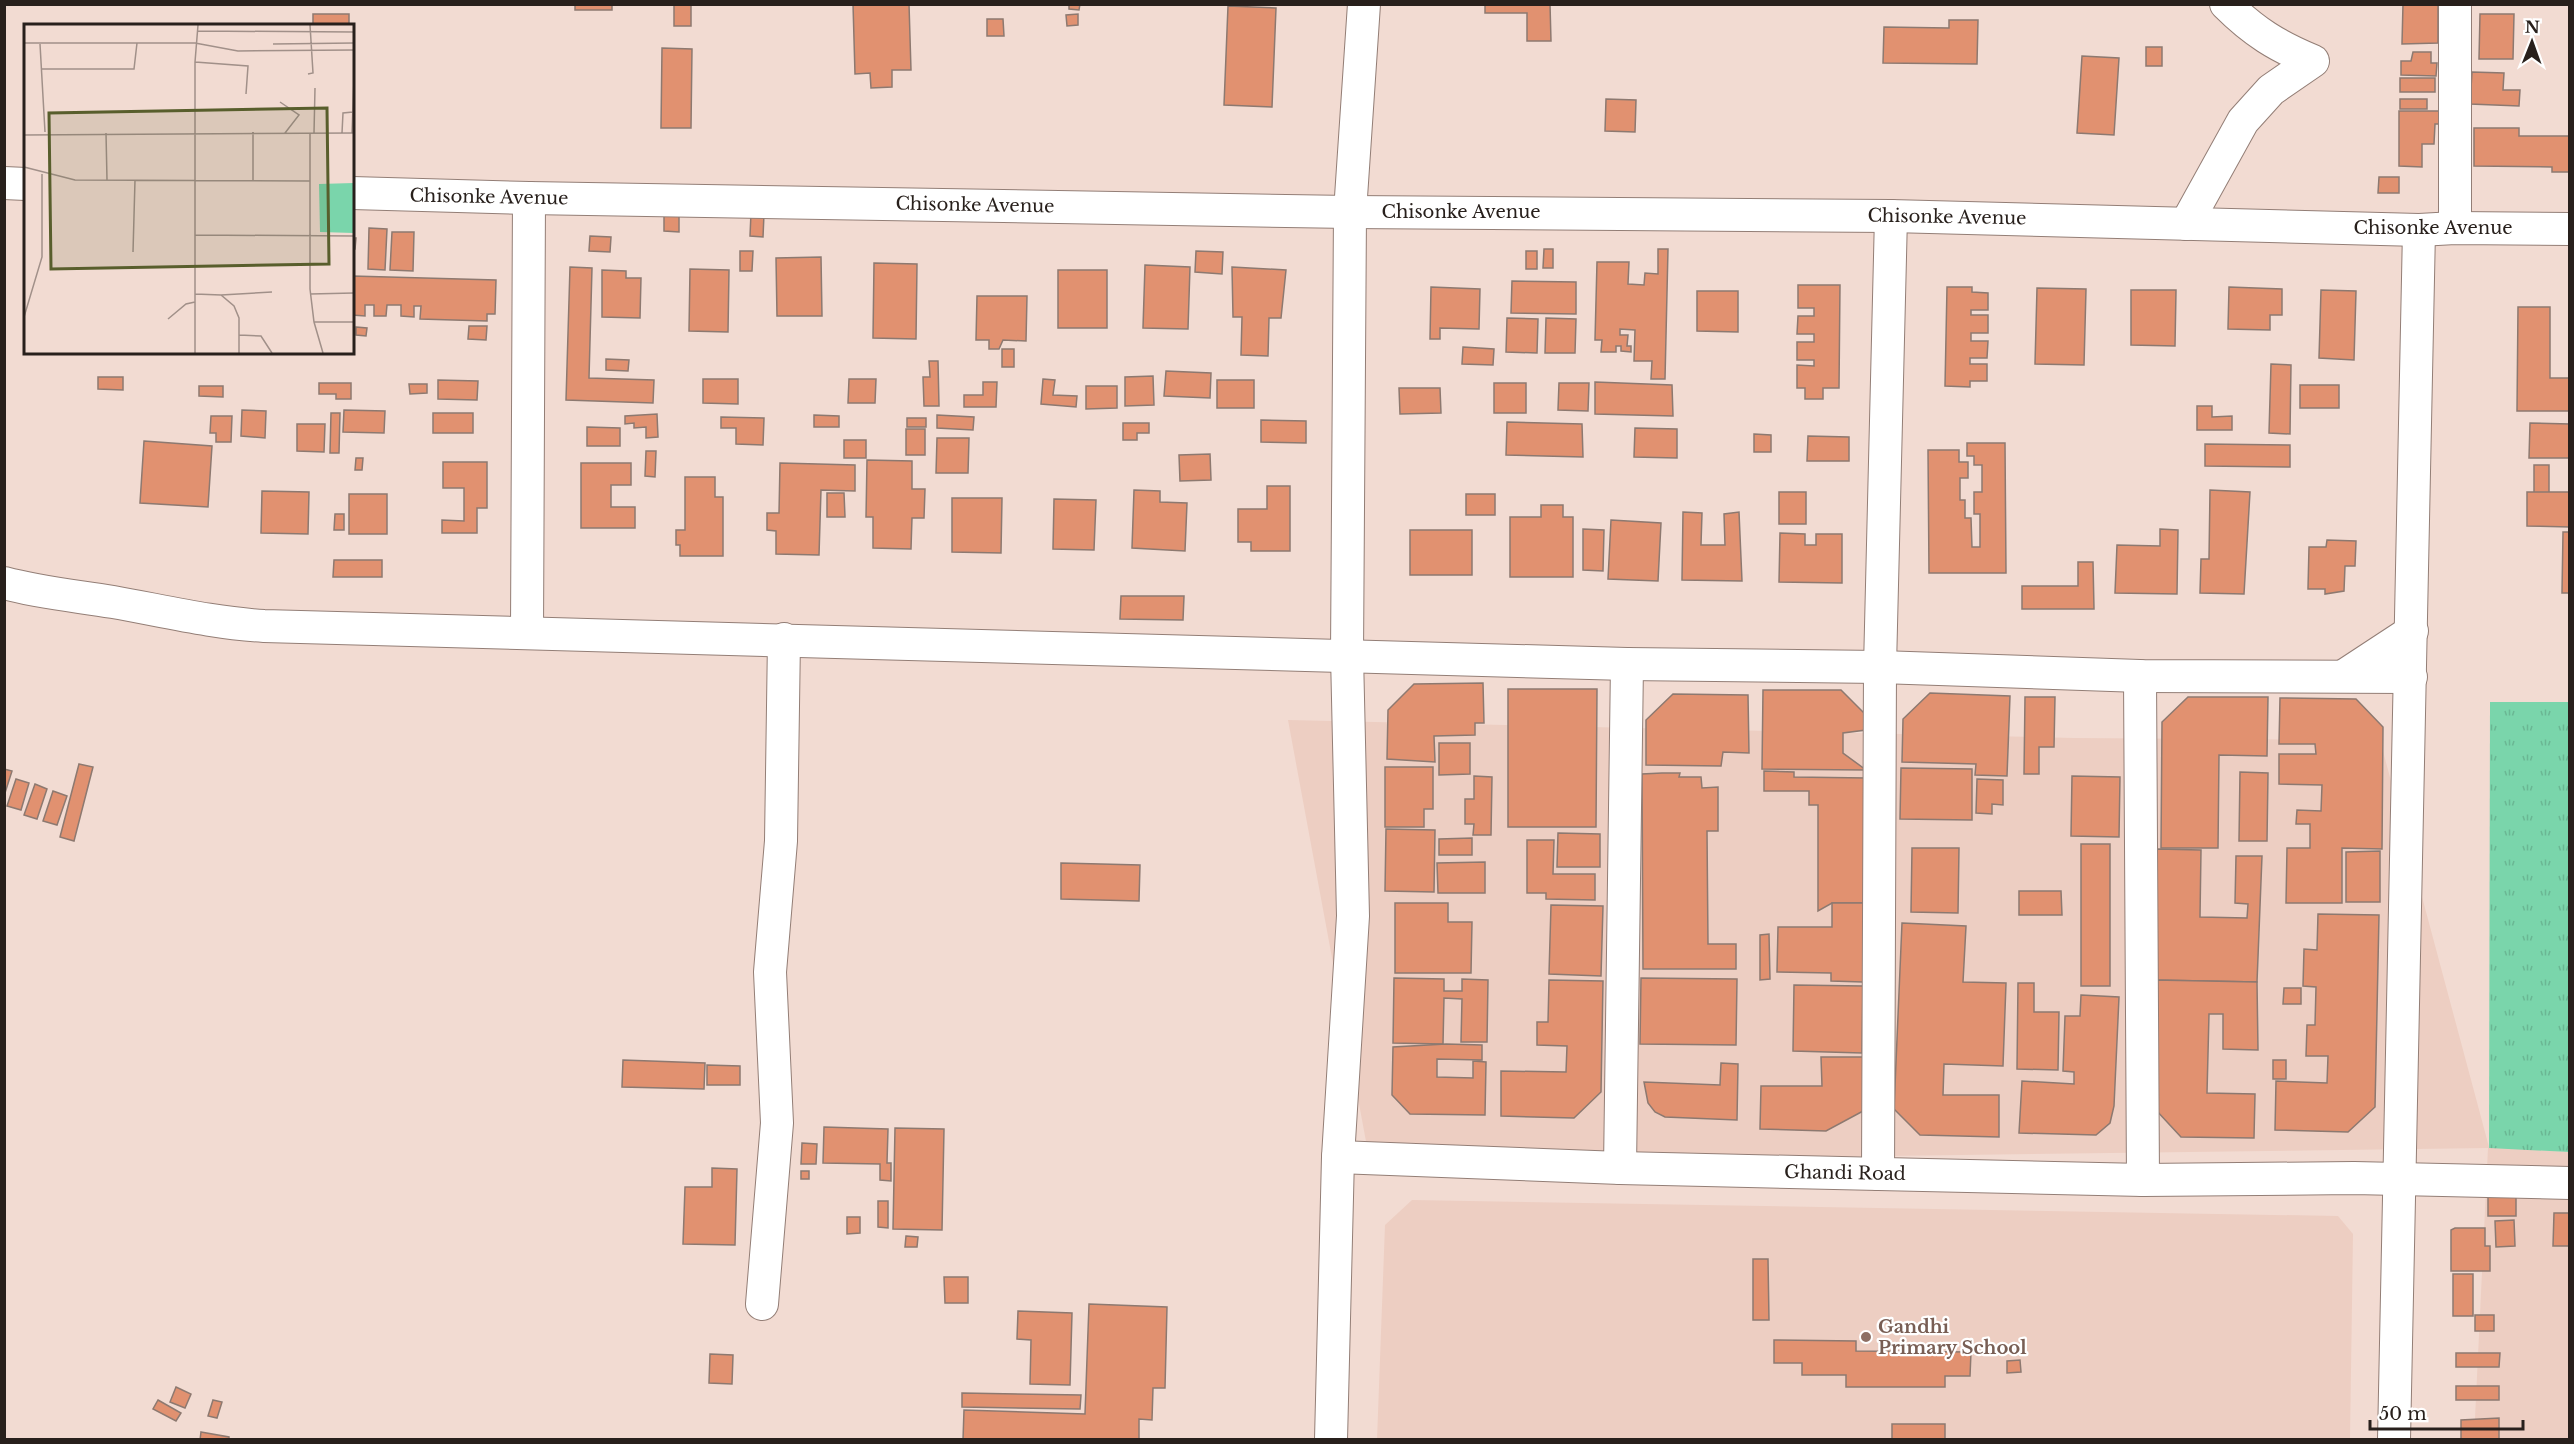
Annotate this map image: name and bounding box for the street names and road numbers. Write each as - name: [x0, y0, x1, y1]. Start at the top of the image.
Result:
- street label: Chisonke Avenue: [409, 185, 569, 209]
- street label: Chisonke Avenue: [895, 193, 1055, 217]
- street label: Chisonke Avenue: [1381, 201, 1541, 223]
- street label: Chisonke Avenue: [1867, 205, 2027, 229]
- street label: Chisonke Avenue: [2353, 217, 2513, 239]
- street label: Ghandi Road: [1784, 1161, 1906, 1185]

